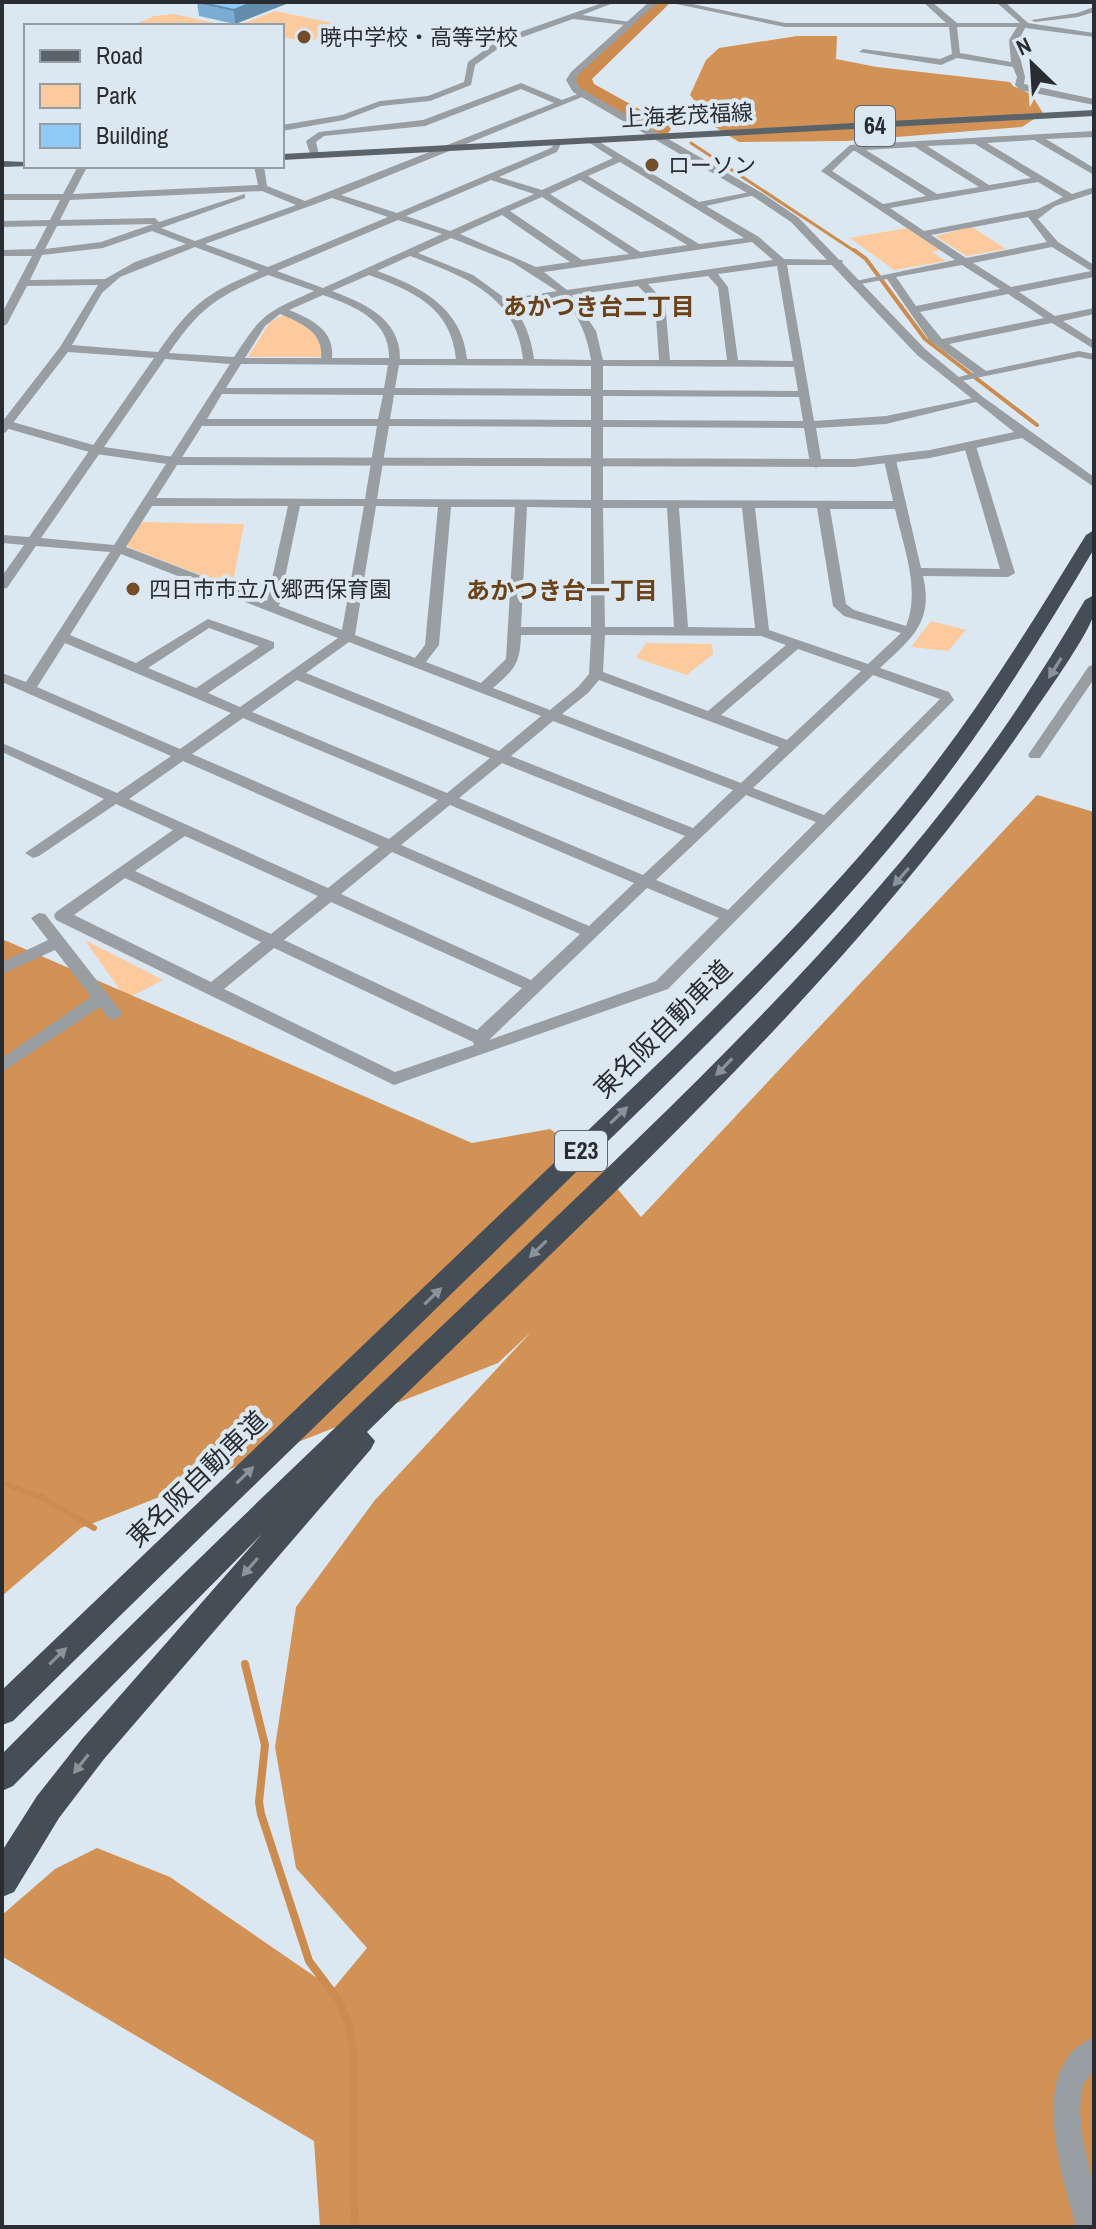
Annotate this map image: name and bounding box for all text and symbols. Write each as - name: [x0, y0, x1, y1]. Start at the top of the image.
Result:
- place label: 暁中学校・高等学校: [320, 22, 518, 52]
- legend: [24, 24, 284, 168]
- north arrow: [992, 24, 1072, 104]
- marker: 暁中学校・高等学校: [295, 28, 313, 46]
- text: N: [1011, 30, 1036, 62]
- text: Road: [96, 39, 143, 71]
- text: Park: [96, 79, 137, 111]
- street label: 上海老茂福線: [620, 97, 754, 133]
- road number: 64: [855, 106, 895, 146]
- text: Building: [96, 119, 168, 151]
- place label: ローソン: [668, 150, 756, 180]
- marker: ローソン: [643, 156, 661, 174]
- district label: あかつき台二丁目: [503, 290, 695, 322]
- place label: 四日市市立八郷西保育園: [149, 574, 391, 604]
- district label: あかつき台一丁目: [466, 574, 658, 606]
- marker: 四日市市立八郷西保育園: [124, 580, 142, 598]
- one-way arrow: [1047, 657, 1062, 678]
- one-way arrow: [893, 866, 910, 886]
- street label: 東名阪自動車道: [586, 952, 739, 1105]
- one-way arrow: [715, 1057, 733, 1076]
- one-way arrow: [609, 1106, 628, 1124]
- road number: E23: [555, 1131, 607, 1171]
- one-way arrow: [529, 1240, 548, 1258]
- one-way arrow: [423, 1288, 442, 1306]
- street label: 東名阪自動車道: [119, 1403, 274, 1554]
- one-way arrow: [235, 1467, 254, 1485]
- one-way arrow: [242, 1556, 259, 1576]
- one-way arrow: [48, 1647, 67, 1666]
- one-way arrow: [74, 1754, 90, 1774]

